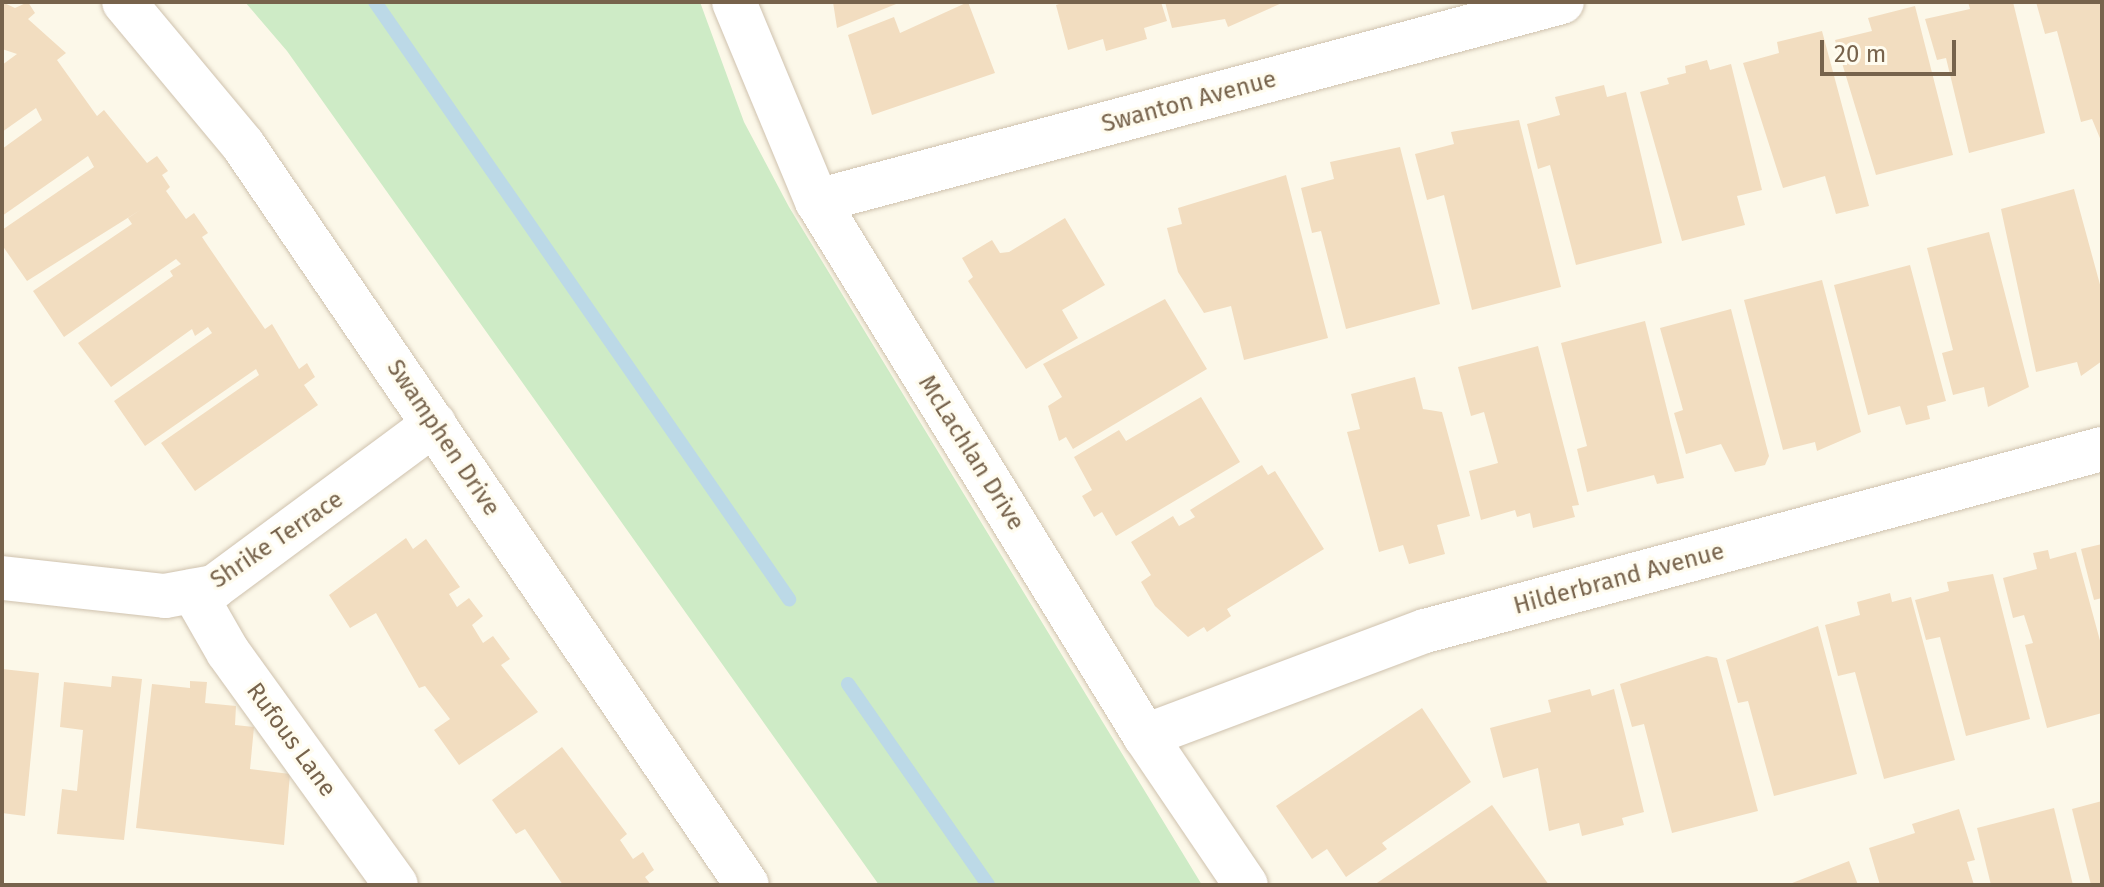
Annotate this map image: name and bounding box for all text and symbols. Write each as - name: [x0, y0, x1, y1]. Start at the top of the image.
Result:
- scale bar: [1824, 24, 1960, 74]
- text: 20 m: [1834, 40, 1886, 68]
- street label: Swanton Avenue: [1099, 65, 1279, 139]
- street label: Swamphen Drive: [380, 355, 506, 521]
- street label: McLachlan Drive: [912, 370, 1030, 536]
- street label: Shrike Terrace: [205, 485, 349, 595]
- street label: Hilderbrand Avenue: [1511, 537, 1727, 621]
- street label: Rufous Lane: [240, 677, 342, 803]

